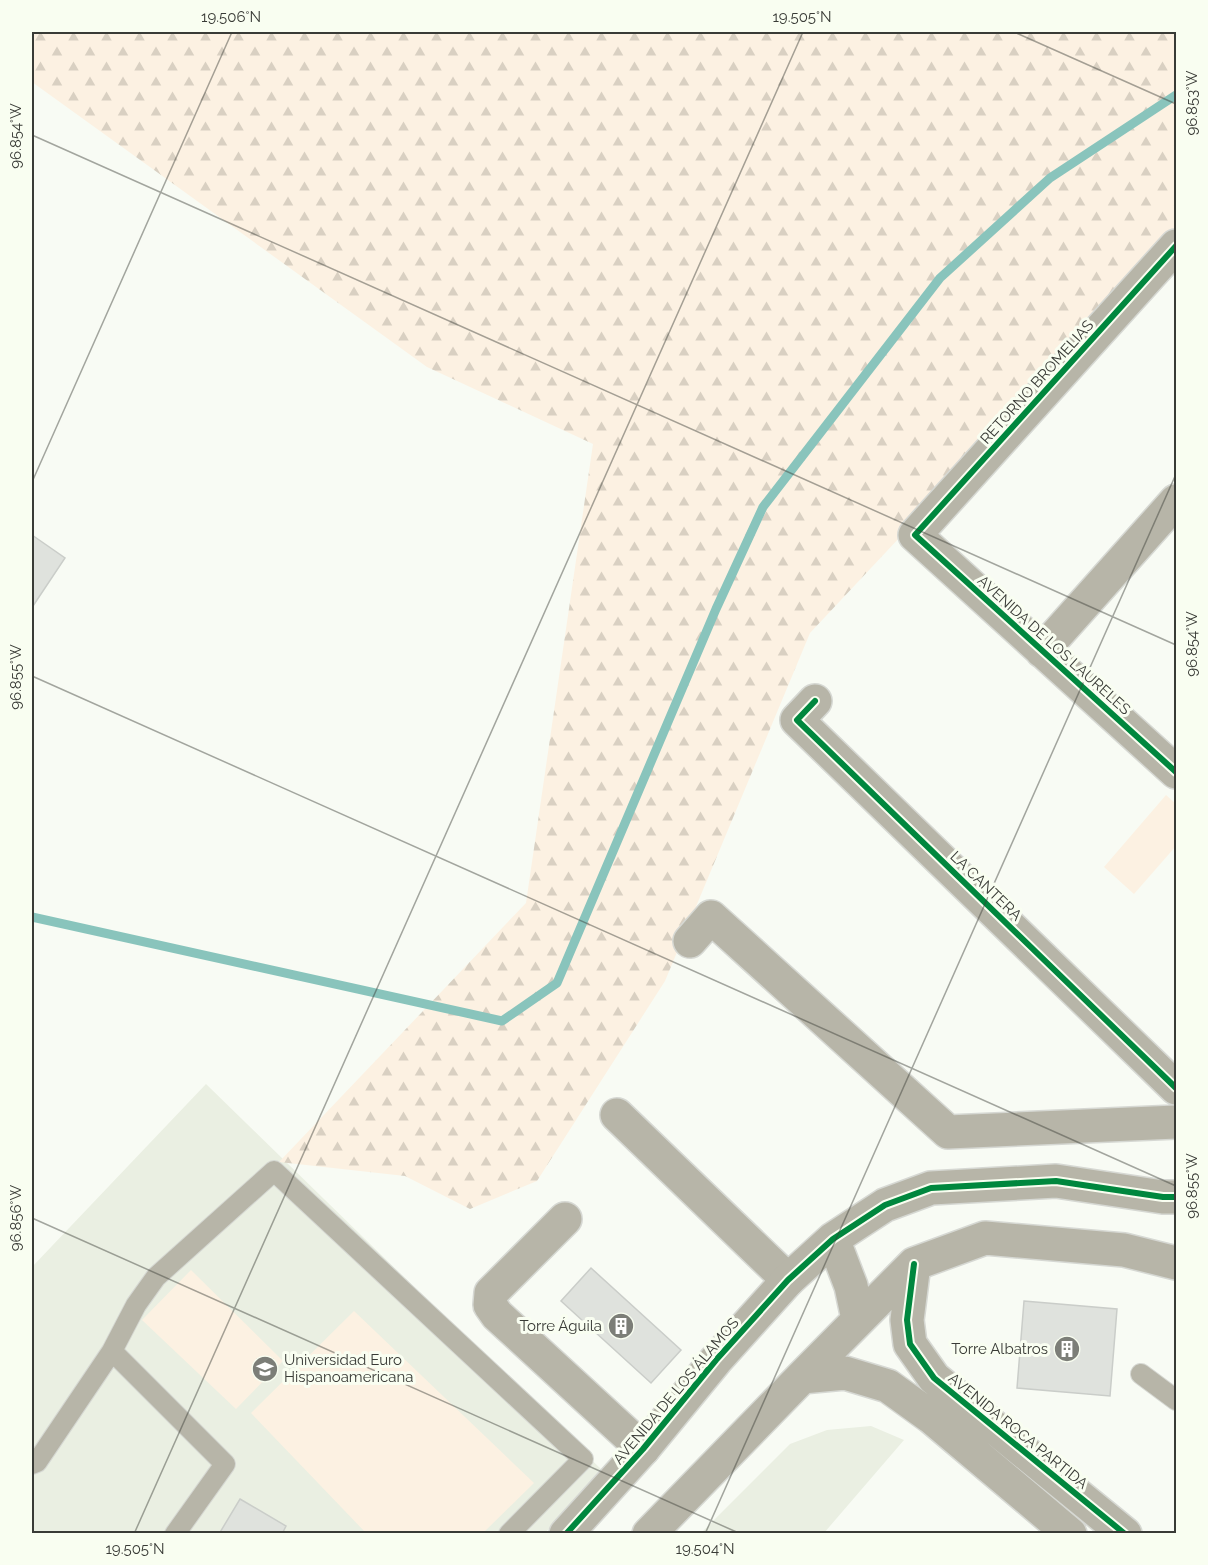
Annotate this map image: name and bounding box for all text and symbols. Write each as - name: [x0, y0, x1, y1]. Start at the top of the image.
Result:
- text: 19.506°N: [201, 8, 261, 26]
- text: 19.505°N: [772, 8, 832, 26]
- text: 96.853°W: [1183, 70, 1201, 136]
- text: 96.854°W: [7, 103, 25, 169]
- street label: RETORNO BROMELIAS: [977, 316, 1097, 448]
- street label: AVENIDA DE LOS LAURELES: [974, 572, 1134, 718]
- text: 96.854°W: [1183, 611, 1201, 677]
- text: 96.855°W: [7, 644, 25, 710]
- street label: LA CANTERA: [947, 847, 1025, 925]
- text: 96.855°W: [1183, 1153, 1201, 1219]
- text: 96.856°W: [7, 1184, 25, 1251]
- building icon: Torre Águila: [606, 1311, 636, 1341]
- street label: AVENIDA DE LOS ÁLAMOS: [609, 1314, 743, 1468]
- place label: Torre Águila: [520, 1317, 602, 1335]
- building icon: Torre Albatros: [1052, 1334, 1082, 1364]
- place label: Torre Albatros: [951, 1340, 1048, 1358]
- place label: Universidad Euro Hispanoamericana: [284, 1351, 413, 1386]
- school or university icon: Universidad Euro Hispanoamericana: [250, 1354, 280, 1384]
- street label: AVENIDA ROCA PARTIDA: [945, 1369, 1091, 1493]
- text: 19.505°N: [105, 1540, 165, 1558]
- text: 19.504°N: [676, 1540, 734, 1558]

